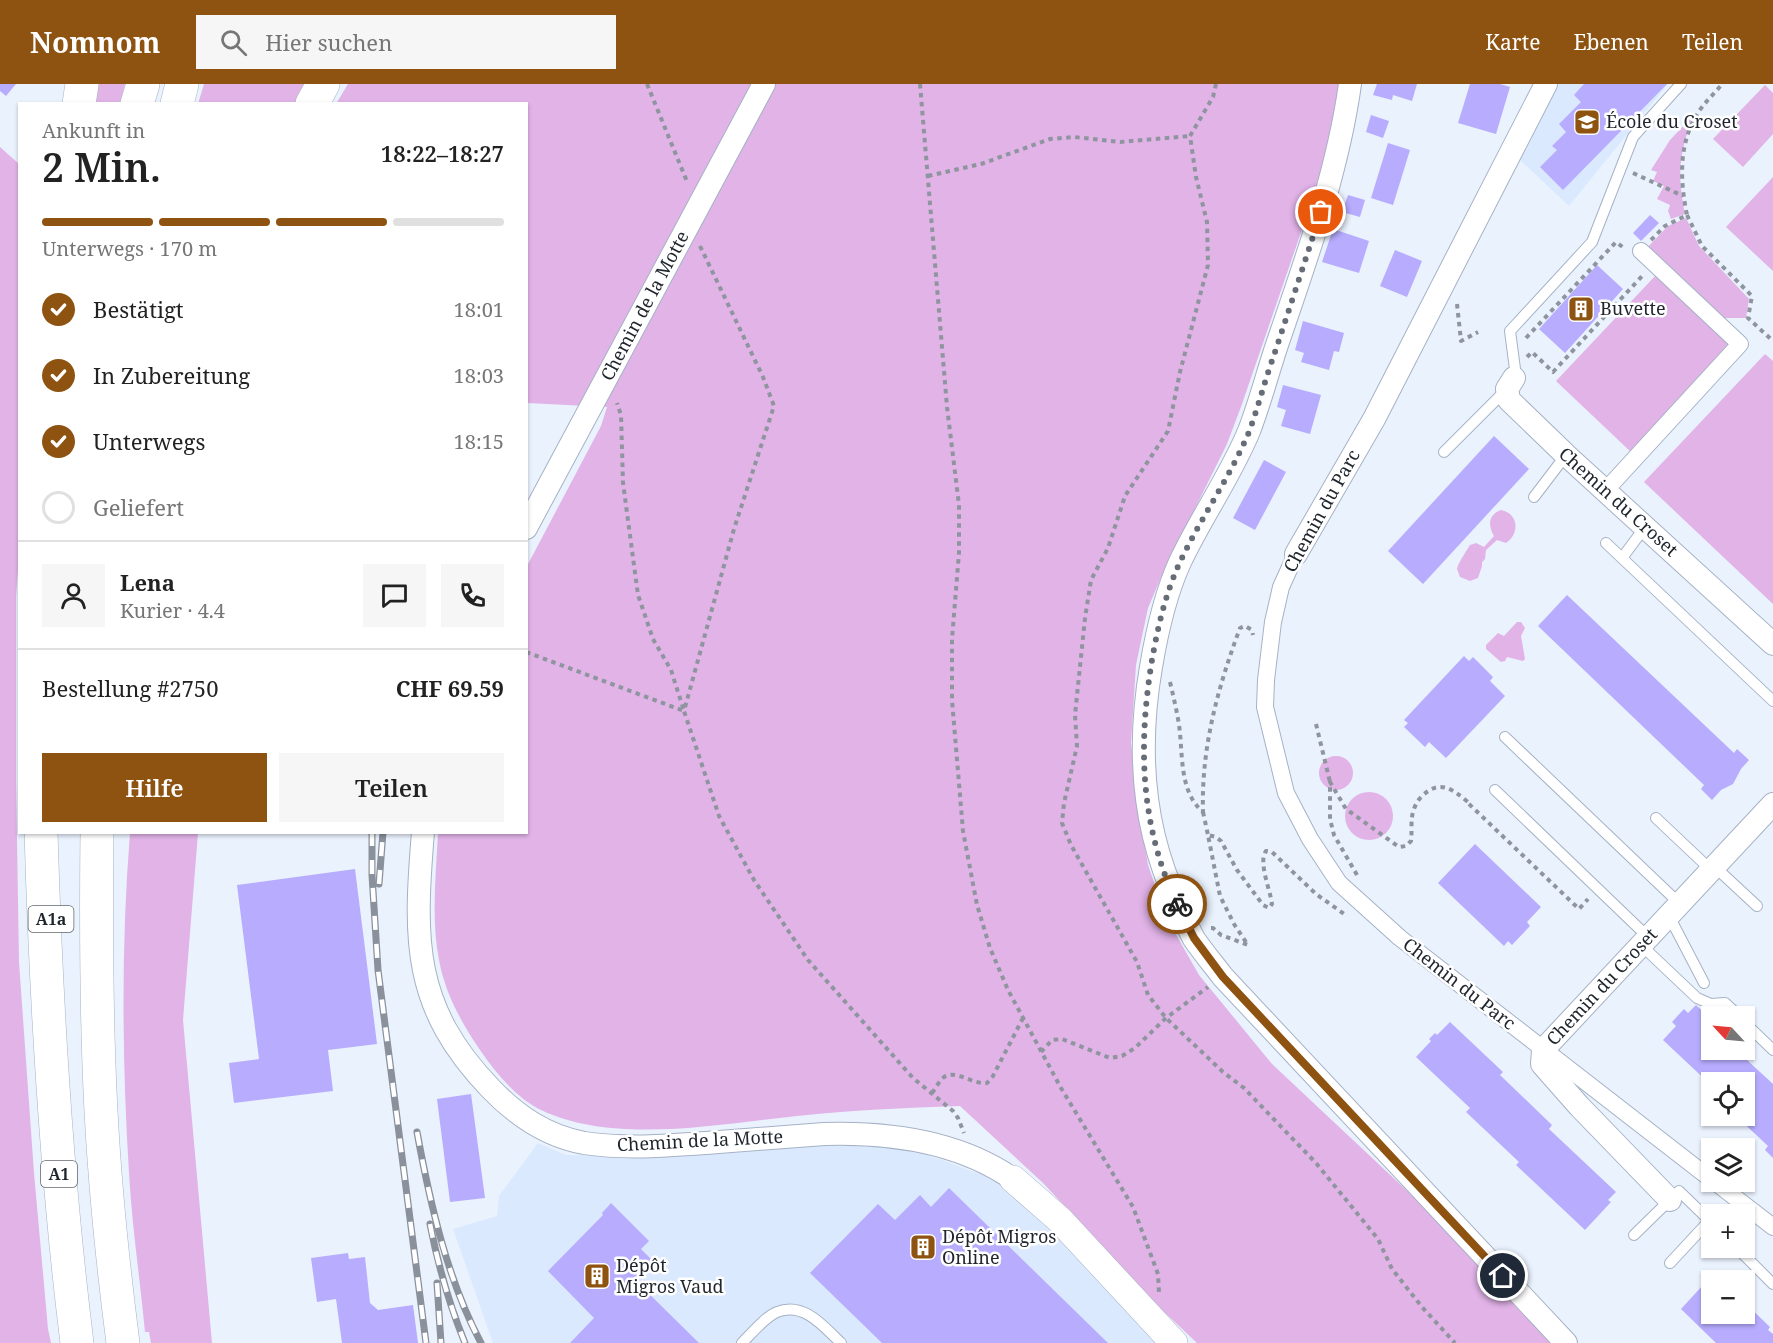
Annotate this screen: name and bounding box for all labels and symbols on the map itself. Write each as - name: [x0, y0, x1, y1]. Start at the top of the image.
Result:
- school or university icon: École du Croset: [1572, 107, 1602, 137]
- place label: École du Croset: [1606, 109, 1738, 133]
- pin: [1295, 186, 1346, 237]
- street label: Chemin de la Motte: [594, 226, 694, 385]
- building icon: Buvette: [1566, 294, 1596, 324]
- place label: Buvette: [1600, 296, 1666, 320]
- street label: Chemin du Croset: [1554, 441, 1683, 561]
- street label: Chemin du Parc: [1277, 445, 1365, 576]
- courier: [1147, 874, 1207, 934]
- road number: A1a: [28, 906, 74, 932]
- street label: Chemin du Croset: [1541, 922, 1662, 1050]
- street label: Chemin du Parc: [1398, 932, 1521, 1035]
- north arrow: [1701, 1006, 1755, 1060]
- street label: Chemin de la Motte: [616, 1124, 784, 1156]
- road number: A1: [41, 1161, 77, 1187]
- place label: Dépôt Migros Online: [942, 1224, 1056, 1269]
- building icon: Dépôt Migros Online: [908, 1232, 938, 1262]
- pin: [1477, 1250, 1528, 1301]
- place label: Dépôt Migros Vaud: [616, 1253, 724, 1298]
- building icon: Dépôt Migros Vaud: [582, 1261, 612, 1291]

